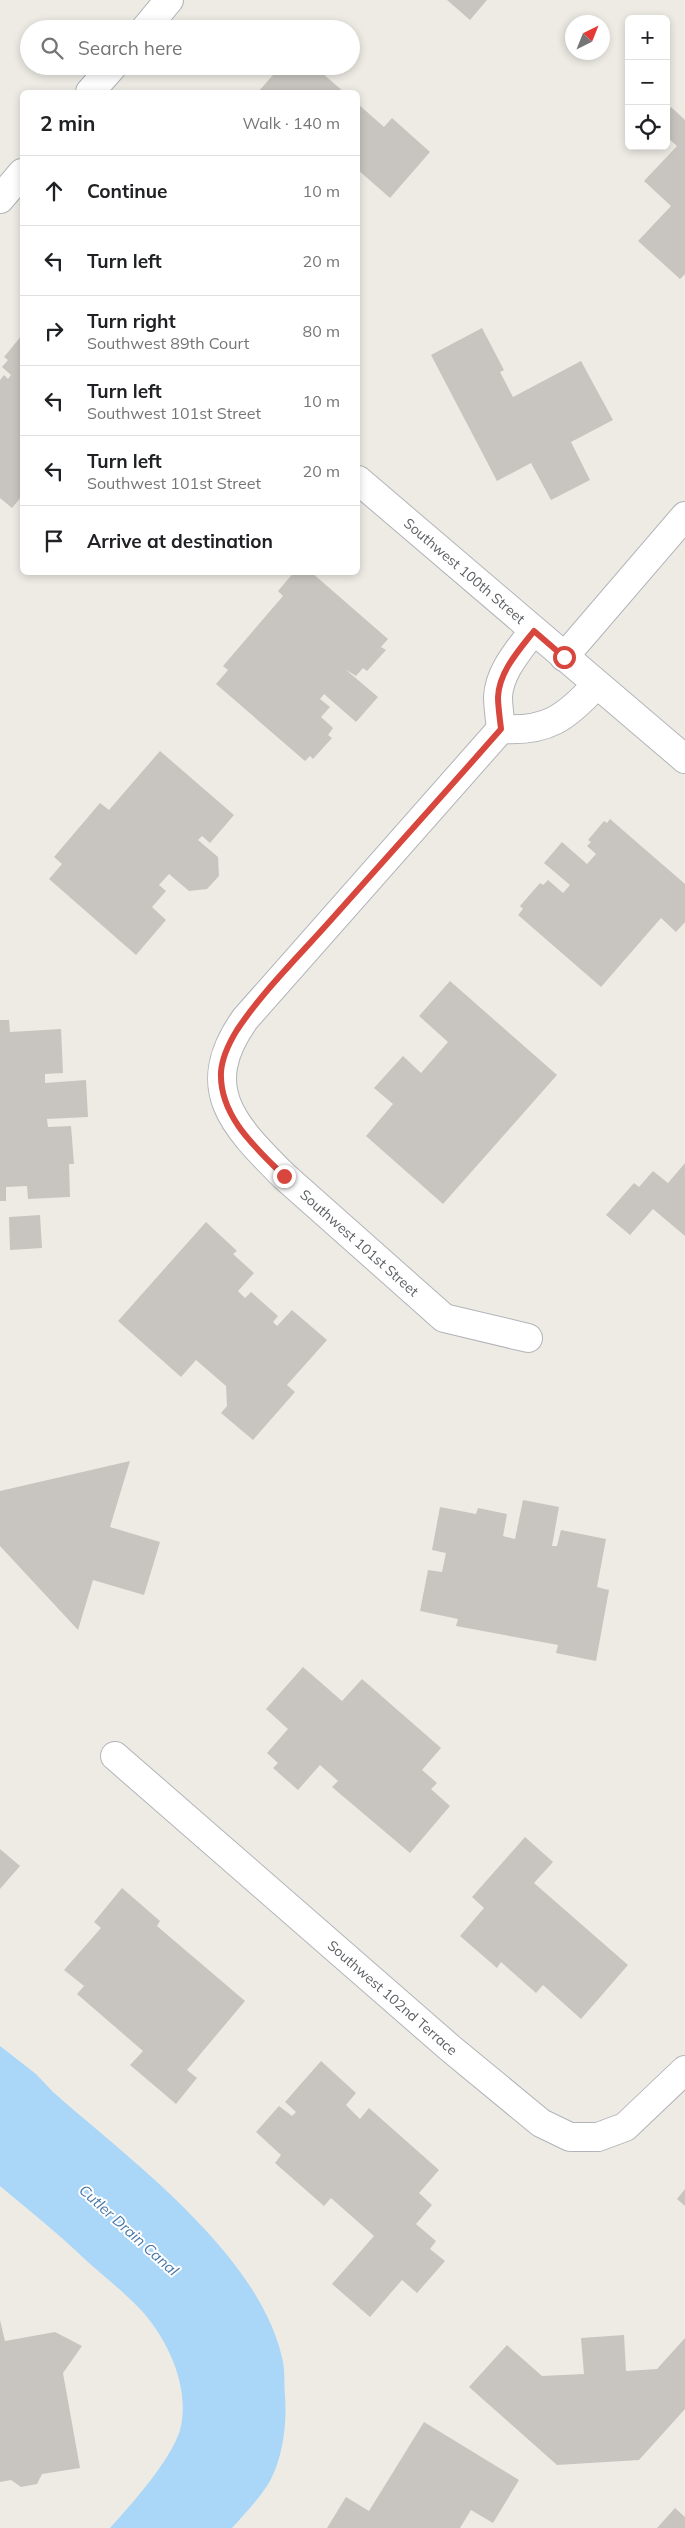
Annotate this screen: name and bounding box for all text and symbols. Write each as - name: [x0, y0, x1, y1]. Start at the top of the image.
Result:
- north arrow: [565, 15, 610, 60]
- map controls: [625, 15, 670, 150]
- button: +: [625, 15, 670, 60]
- search box: [20, 20, 360, 75]
- icon: search: [38, 34, 66, 62]
- text: Search here: [78, 36, 182, 60]
- button: −: [625, 60, 670, 105]
- button: locate: [625, 105, 670, 150]
- text: 2 min: [40, 110, 95, 136]
- text: Walk · 140 m: [242, 113, 340, 133]
- icon: ahead: [40, 177, 68, 205]
- text: Continue: [87, 179, 167, 203]
- text: 10 m: [303, 181, 340, 201]
- icon: left: [40, 247, 68, 275]
- text: Turn left: [87, 249, 162, 273]
- text: 20 m: [303, 251, 340, 271]
- text: Turn right: [87, 309, 176, 333]
- icon: right: [40, 317, 68, 345]
- text: 80 m: [303, 321, 340, 341]
- text: Southwest 89th Court: [87, 333, 249, 353]
- text: Turn left: [87, 379, 162, 403]
- icon: left: [40, 387, 68, 415]
- text: 10 m: [303, 391, 340, 411]
- text: Southwest 101st Street: [87, 403, 261, 423]
- text: Turn left: [87, 449, 162, 473]
- icon: left: [40, 457, 68, 485]
- text: 20 m: [303, 461, 340, 481]
- text: Southwest 101st Street: [87, 473, 261, 493]
- street label: Southwest 100th Street: [400, 514, 529, 628]
- icon: arrive: [40, 527, 68, 555]
- text: Arrive at destination: [87, 529, 273, 553]
- route start: [553, 646, 576, 669]
- route end: [273, 1165, 296, 1188]
- street label: Southwest 101st Street: [296, 1186, 422, 1300]
- street label: Southwest 102nd Terrace: [324, 1936, 461, 2059]
- water label: Cutler Drain Canal: [75, 2180, 183, 2280]

